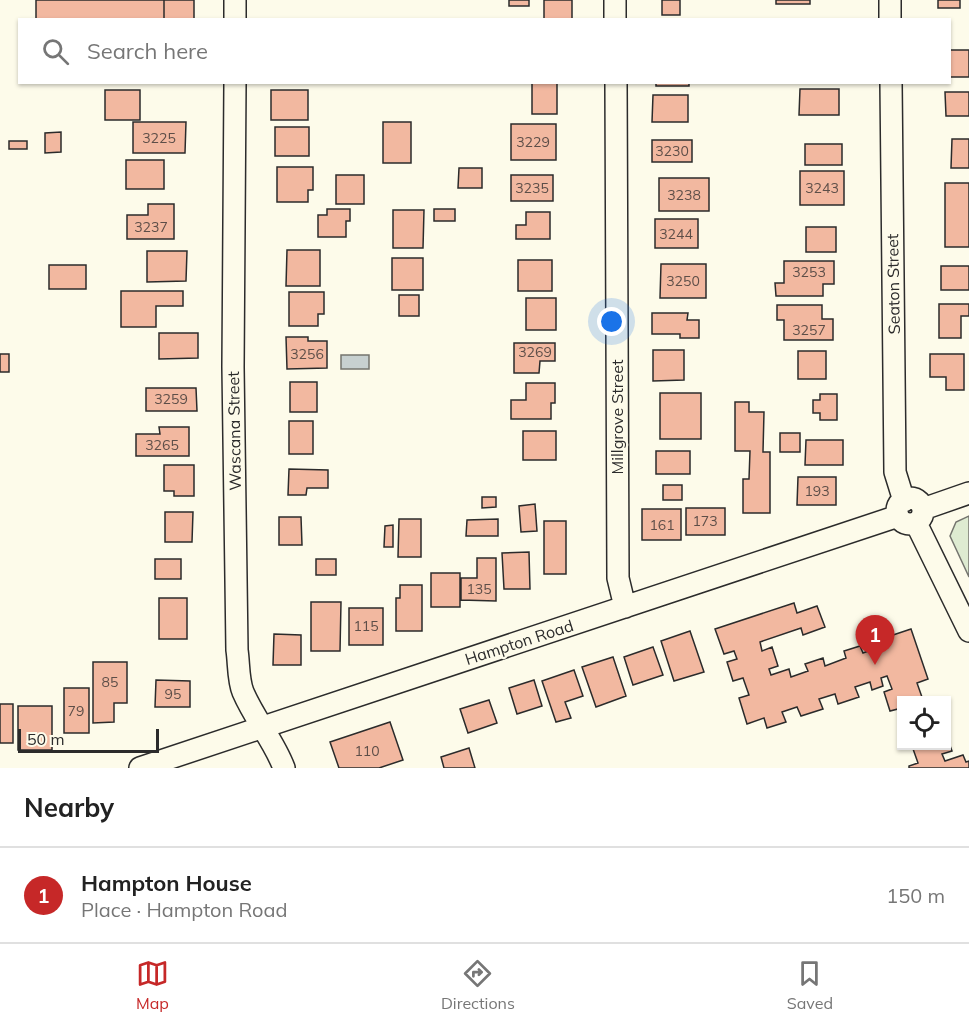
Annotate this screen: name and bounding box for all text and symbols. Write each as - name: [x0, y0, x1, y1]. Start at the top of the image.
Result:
- search box: [18, 18, 951, 84]
- icon: search: [39, 35, 72, 68]
- text: Search here: [87, 37, 208, 65]
- house number: 3225: [142, 129, 176, 147]
- house number: 3229: [516, 133, 550, 151]
- house number: 3230: [655, 142, 689, 160]
- house number: 3235: [515, 179, 549, 197]
- house number: 3243: [805, 179, 839, 197]
- house number: 3238: [667, 186, 701, 204]
- house number: 3237: [134, 218, 168, 236]
- house number: 3244: [659, 225, 693, 243]
- street label: Seaton Street: [882, 233, 904, 335]
- house number: 3253: [792, 263, 826, 281]
- house number: 3250: [666, 272, 700, 290]
- your location: [597, 307, 626, 336]
- house number: 3257: [792, 321, 826, 339]
- house number: 3269: [518, 343, 552, 361]
- house number: 3256: [290, 345, 324, 363]
- street label: Millgrove Street: [607, 359, 627, 475]
- street label: Wascana Street: [223, 371, 245, 491]
- house number: 3259: [154, 390, 188, 408]
- house number: 3265: [145, 436, 179, 454]
- house number: 193: [804, 482, 830, 500]
- house number: 173: [692, 512, 718, 530]
- house number: 161: [649, 516, 675, 534]
- house number: 135: [466, 580, 492, 598]
- street label: Hampton Road: [462, 615, 576, 669]
- pin: 1: [856, 616, 894, 665]
- house number: 115: [353, 617, 379, 635]
- house number: 85: [102, 673, 118, 691]
- house number: 95: [165, 685, 181, 703]
- map controls: [897, 696, 951, 750]
- button: locate: [897, 696, 951, 750]
- house number: 79: [68, 702, 84, 720]
- scale bar: [18, 726, 159, 754]
- text: 50 m: [27, 729, 64, 749]
- house number: 110: [354, 742, 380, 760]
- text: Nearby: [24, 791, 114, 824]
- text: Hampton House: [81, 869, 252, 897]
- text: 1: [38, 883, 50, 908]
- text: 150 m: [886, 883, 945, 908]
- text: Place · Hampton Road: [81, 897, 288, 922]
- tab: Map: [136, 957, 169, 1013]
- tab: Directions: [441, 957, 515, 1013]
- tab: Saved: [787, 957, 833, 1013]

